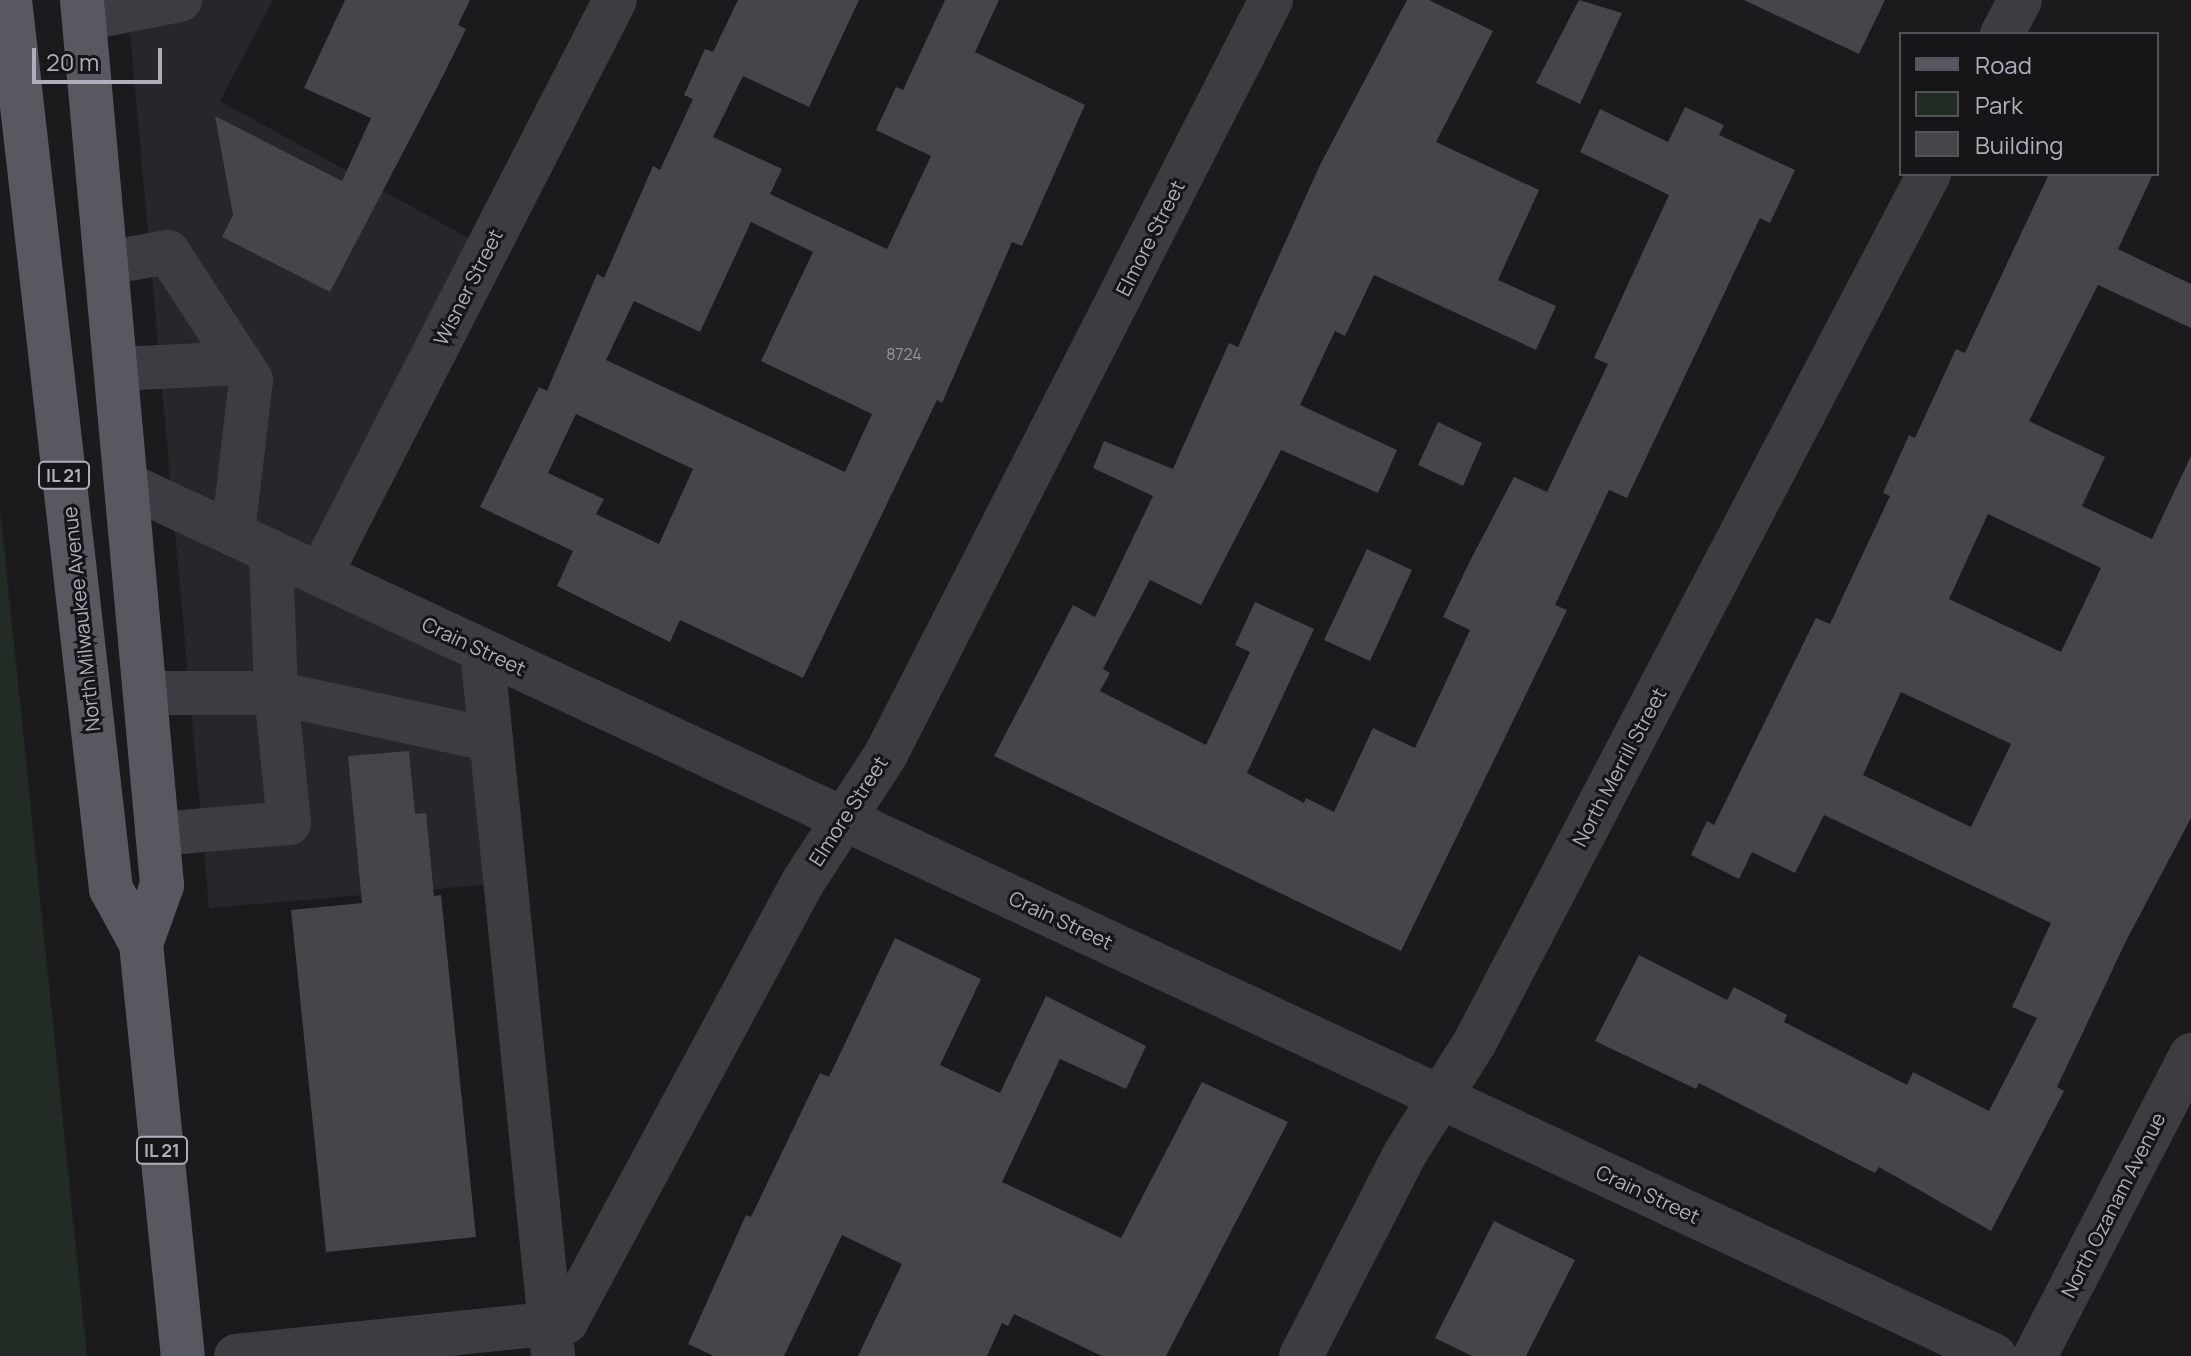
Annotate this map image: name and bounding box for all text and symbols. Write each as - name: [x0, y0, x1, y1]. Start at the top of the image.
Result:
- scale bar: [36, 32, 166, 82]
- legend: [1899, 32, 2159, 176]
- text: 20 m: [46, 45, 99, 78]
- text: Road: [1975, 48, 2032, 81]
- text: Park: [1975, 88, 2023, 121]
- text: Building: [1975, 128, 2063, 161]
- street label: Elmore Street: [1111, 176, 1189, 300]
- street label: Wisner Street: [428, 225, 508, 349]
- house number: 8724: [886, 344, 922, 364]
- road number: IL 21: [36, 461, 92, 489]
- street label: North Milwaukee Avenue: [57, 505, 105, 733]
- street label: Crain Street: [418, 612, 530, 680]
- street label: North Merrill Street: [1567, 684, 1671, 850]
- street label: Elmore Street: [804, 752, 892, 870]
- street label: Crain Street: [1005, 886, 1117, 954]
- street label: North Ozanam Avenue: [2056, 1108, 2170, 1302]
- road number: IL 21: [134, 1136, 190, 1164]
- street label: Crain Street: [1592, 1160, 1704, 1228]

